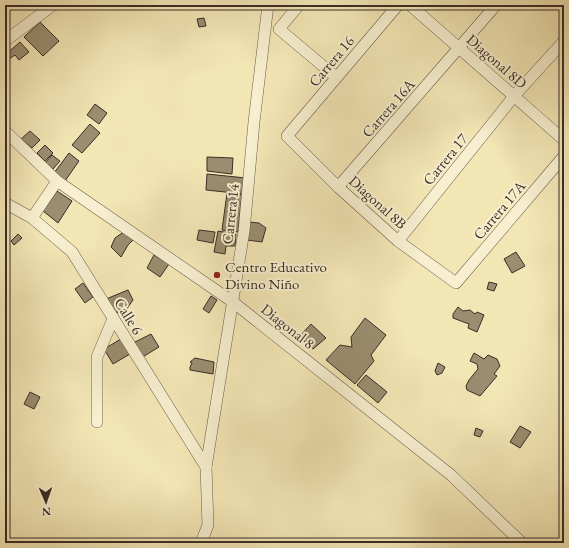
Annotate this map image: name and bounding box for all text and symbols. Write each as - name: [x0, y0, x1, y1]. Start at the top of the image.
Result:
- street label: Diagonal 8D: [463, 30, 531, 92]
- street label: Carrera 16: [304, 32, 358, 90]
- street label: Carrera 16A: [357, 74, 419, 141]
- street label: Carrera 17: [418, 129, 472, 189]
- street label: Diagonal 8B: [345, 171, 411, 233]
- street label: Carrera 17A: [469, 176, 530, 243]
- street label: Carrera 14: [217, 182, 243, 245]
- place label: Centro Educativo Divino Niño: [225, 257, 327, 293]
- marker: Centro Educativo Divino Niño: [212, 270, 222, 280]
- street label: Calle 6: [110, 294, 148, 338]
- street label: Diagonal 8: [257, 299, 319, 353]
- north arrow: [26, 482, 66, 522]
- text: N: [42, 505, 51, 519]

